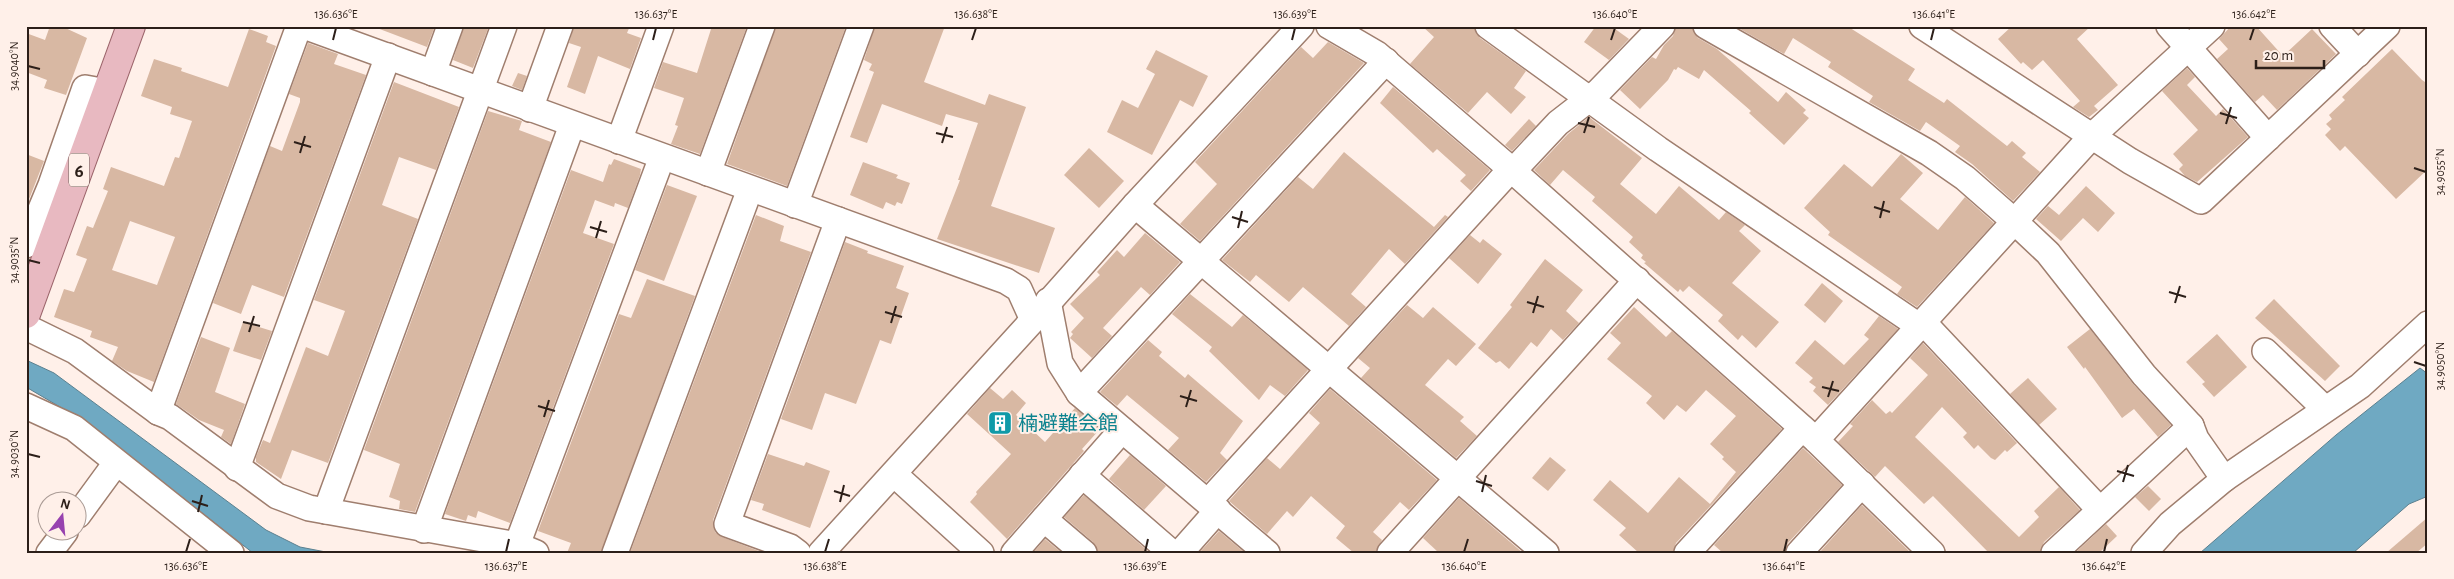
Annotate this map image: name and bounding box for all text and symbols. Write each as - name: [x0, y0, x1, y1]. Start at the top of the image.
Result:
- text: 136.636°E: [315, 8, 358, 20]
- text: 136.637°E: [635, 8, 677, 20]
- text: 136.638°E: [954, 8, 998, 20]
- text: 136.639°E: [1274, 8, 1317, 20]
- text: 136.640°E: [1593, 8, 1637, 20]
- text: 136.641°E: [1913, 8, 1955, 20]
- text: 136.642°E: [2232, 8, 2276, 20]
- scale bar: [2256, 38, 2324, 70]
- text: 34.9040°N: [8, 41, 20, 91]
- text: 20 m: [2264, 48, 2293, 63]
- text: 34.9055°N: [2434, 148, 2446, 196]
- road number: 6: [69, 154, 89, 186]
- text: 34.9035°N: [8, 236, 20, 284]
- text: 34.9050°N: [2434, 342, 2446, 390]
- building icon: 楠避難会館: [987, 410, 1013, 436]
- place label: 楠避難会館: [1018, 412, 1118, 434]
- text: 34.9030°N: [8, 430, 20, 478]
- north arrow: [38, 492, 88, 542]
- text: N: [59, 496, 72, 513]
- text: 136.636°E: [165, 560, 208, 572]
- text: 136.637°E: [485, 560, 527, 572]
- text: 136.638°E: [803, 560, 847, 572]
- text: 136.639°E: [1124, 560, 1167, 572]
- text: 136.640°E: [1442, 560, 1486, 572]
- text: 136.641°E: [1763, 560, 1805, 572]
- text: 136.642°E: [2082, 560, 2126, 572]

